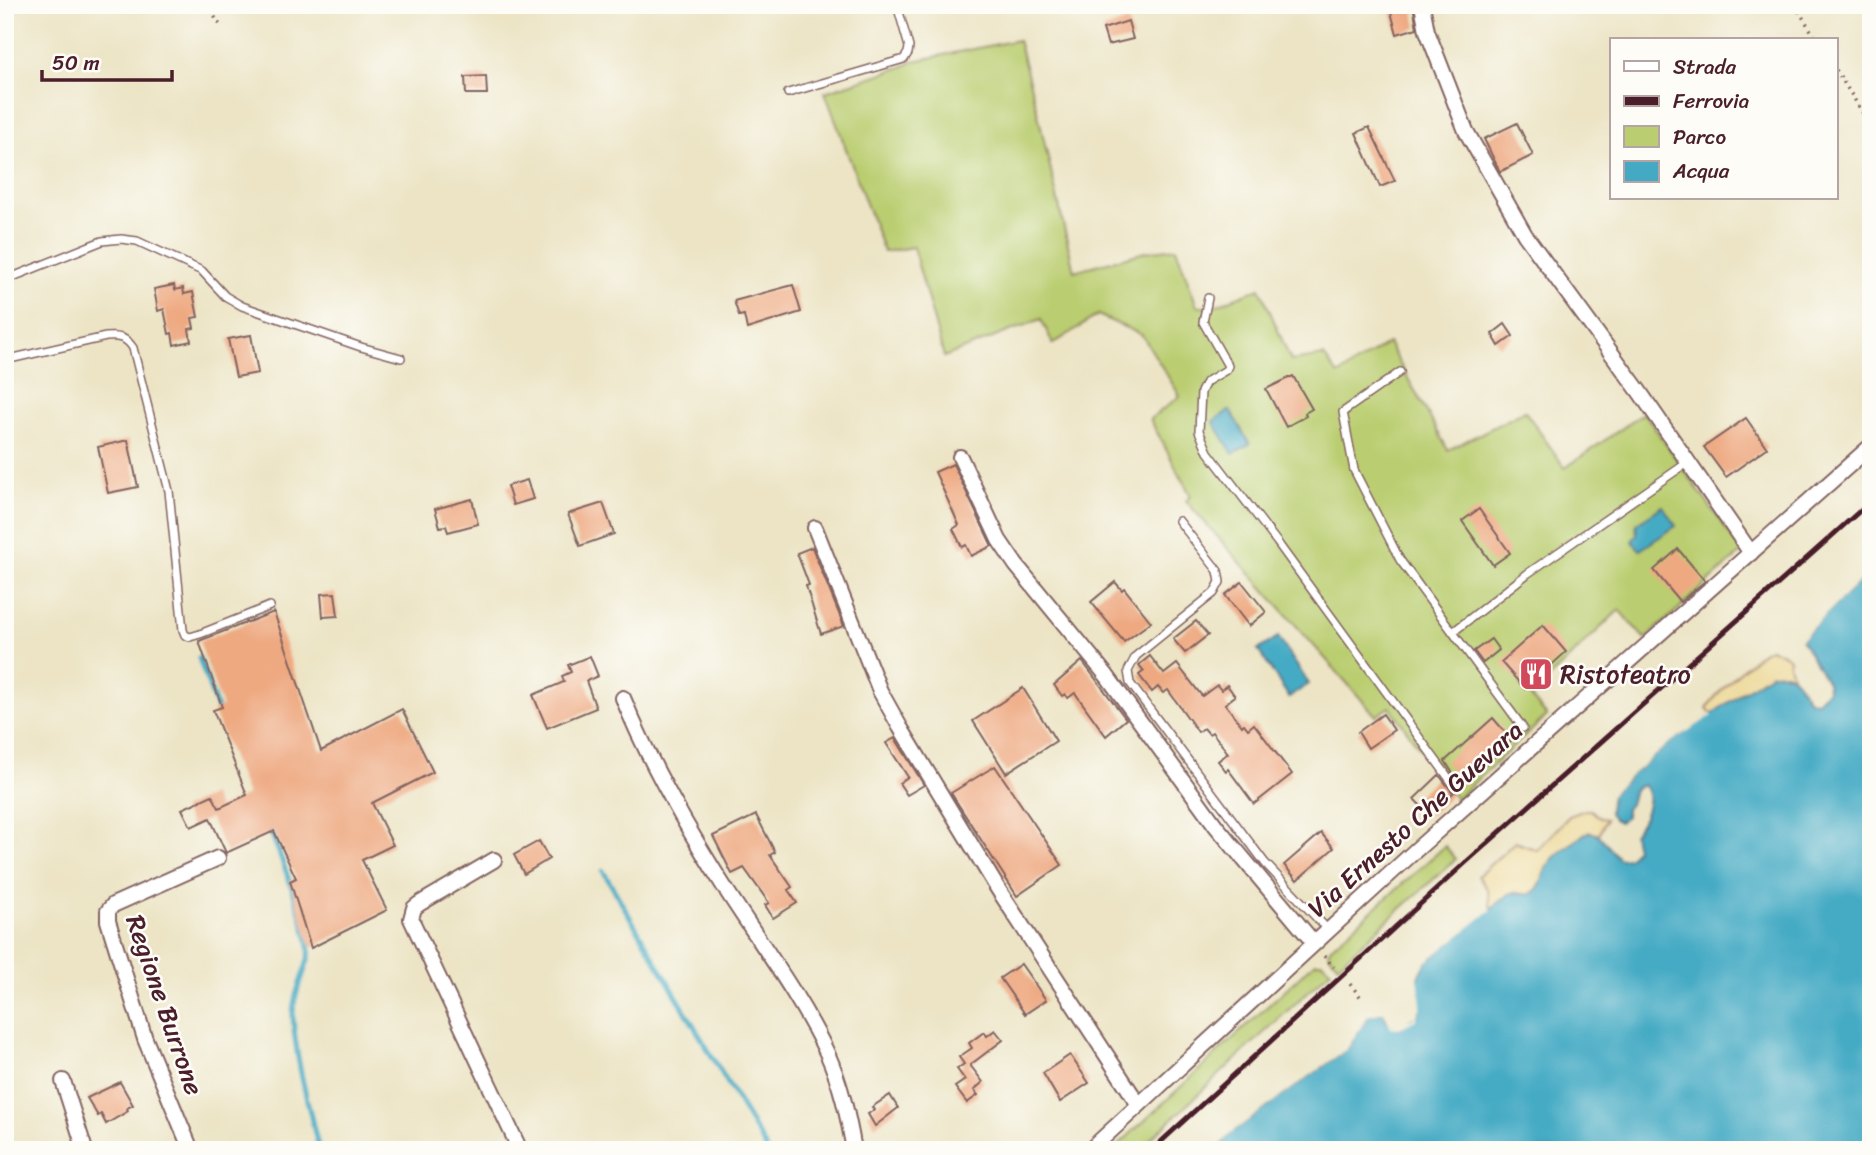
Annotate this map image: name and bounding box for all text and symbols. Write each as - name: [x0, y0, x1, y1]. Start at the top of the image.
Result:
- scale bar: [42, 38, 172, 82]
- legend: [1610, 38, 1838, 200]
- text: 50 m: [52, 44, 100, 82]
- text: Strada: [1673, 48, 1737, 86]
- text: Ferrovia: [1673, 82, 1750, 120]
- text: Parco: [1673, 118, 1726, 156]
- text: Acqua: [1672, 152, 1730, 190]
- place label: Ristoteatro: [1560, 651, 1691, 697]
- restaurant icon: Ristoteatro: [1517, 655, 1555, 693]
- street label: Via Ernesto Che Guevara: [1296, 709, 1534, 929]
- street label: Regione Burrone: [113, 908, 217, 1102]

